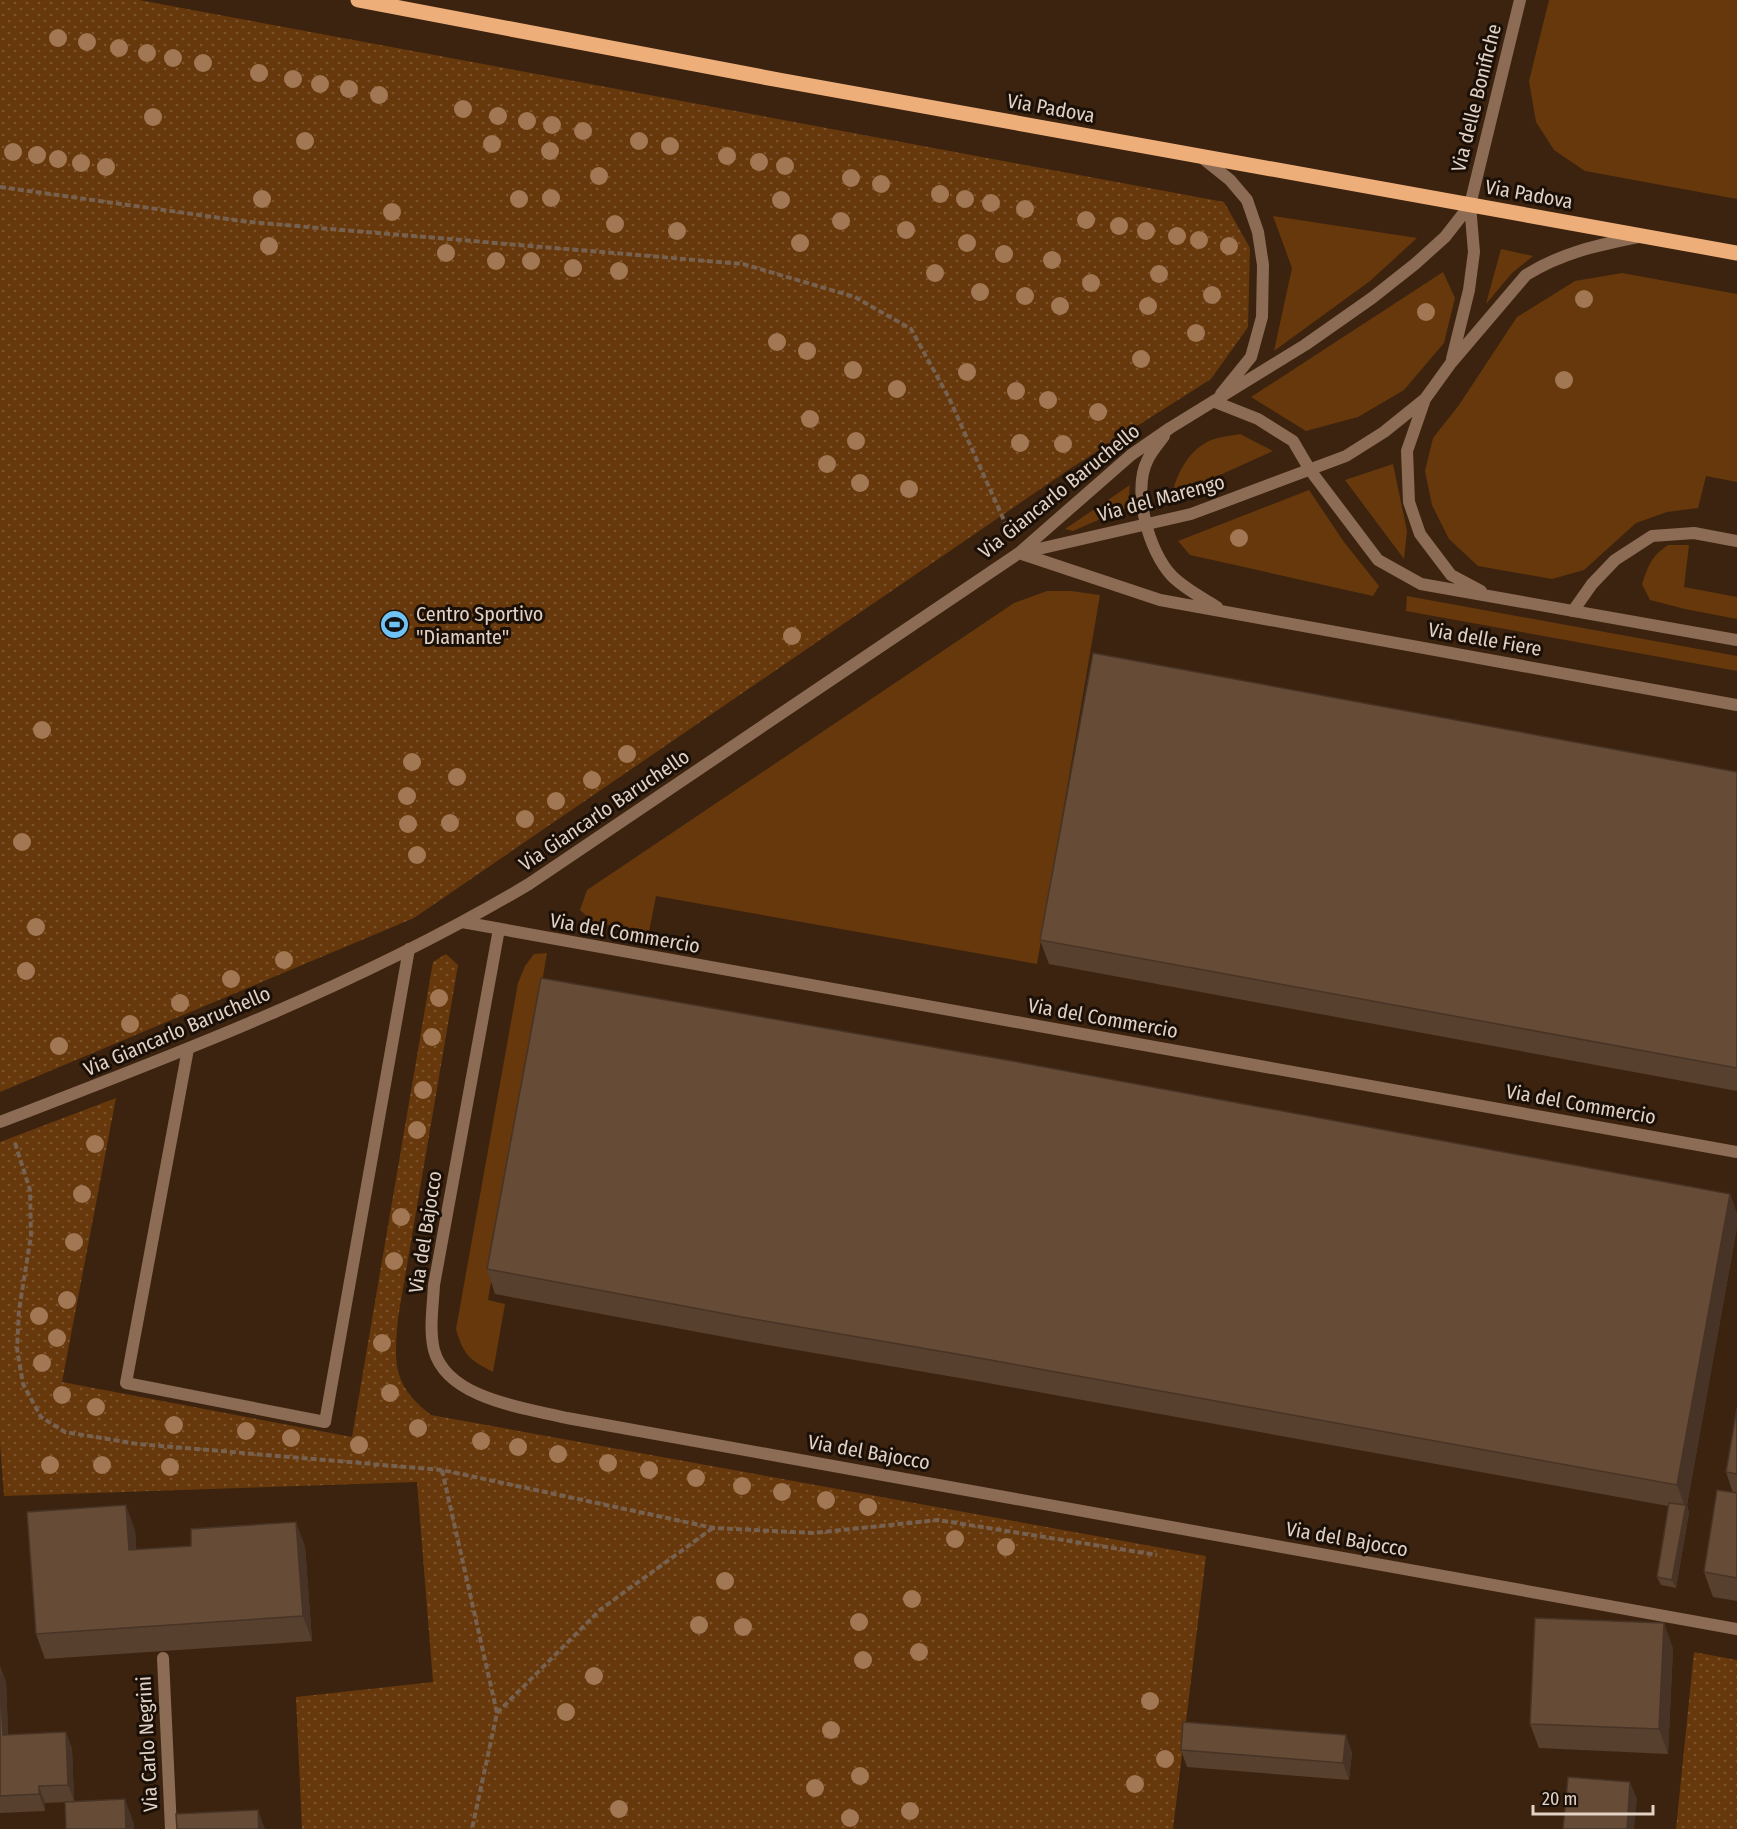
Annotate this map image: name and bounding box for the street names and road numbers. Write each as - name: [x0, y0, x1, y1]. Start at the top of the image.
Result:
- street label: Via delle Bonifiche: [1446, 21, 1506, 175]
- street label: Via Padova: [1005, 88, 1097, 128]
- street label: Via Padova: [1483, 174, 1575, 214]
- street label: Via Giancarlo Baruchello: [974, 419, 1144, 563]
- street label: Via del Marengo: [1095, 469, 1227, 527]
- street label: Via delle Fiere: [1426, 617, 1544, 661]
- street label: Via Giancarlo Baruchello: [514, 744, 694, 876]
- street label: Via del Commercio: [548, 908, 702, 958]
- street label: Via Giancarlo Baruchello: [80, 981, 274, 1081]
- street label: Via del Commercio: [1026, 993, 1180, 1043]
- street label: Via del Commercio: [1504, 1079, 1658, 1129]
- street label: Via del Bajocco: [404, 1169, 446, 1295]
- street label: Via del Bajocco: [806, 1429, 932, 1475]
- street label: Via del Bajocco: [1284, 1516, 1410, 1562]
- street label: Via Carlo Negrini: [131, 1676, 163, 1812]

